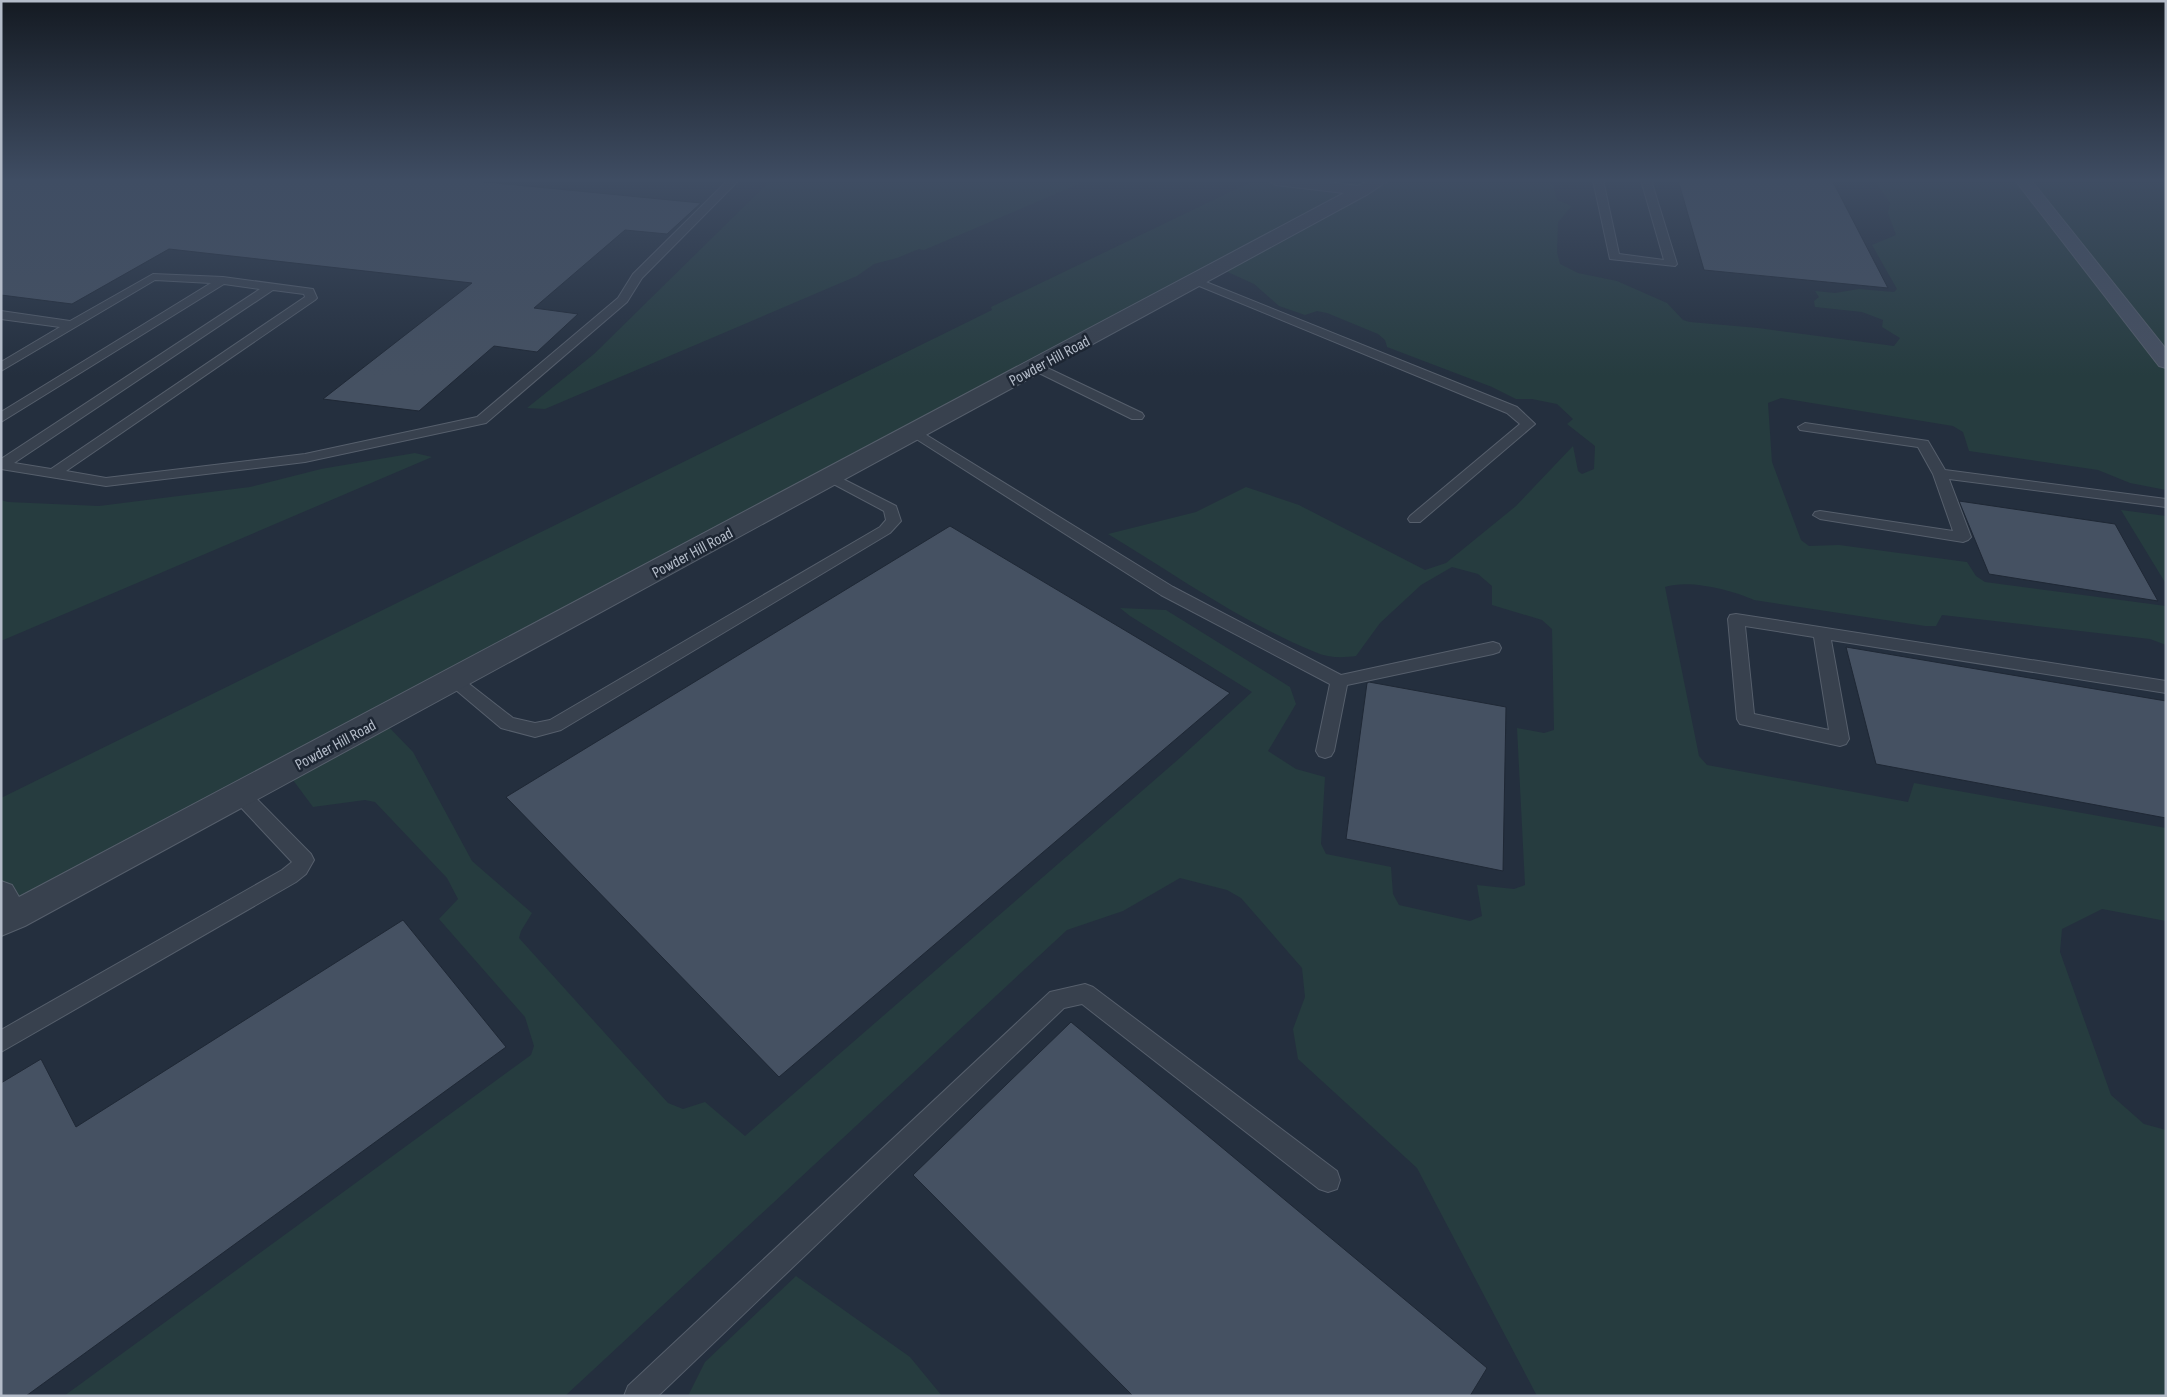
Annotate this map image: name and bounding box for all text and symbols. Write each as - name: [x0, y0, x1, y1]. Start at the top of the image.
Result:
- street label: Powder Hill Road: [1006, 332, 1093, 391]
- street label: Powder Hill Road: [649, 524, 736, 583]
- street label: Powder Hill Road: [292, 716, 379, 775]

